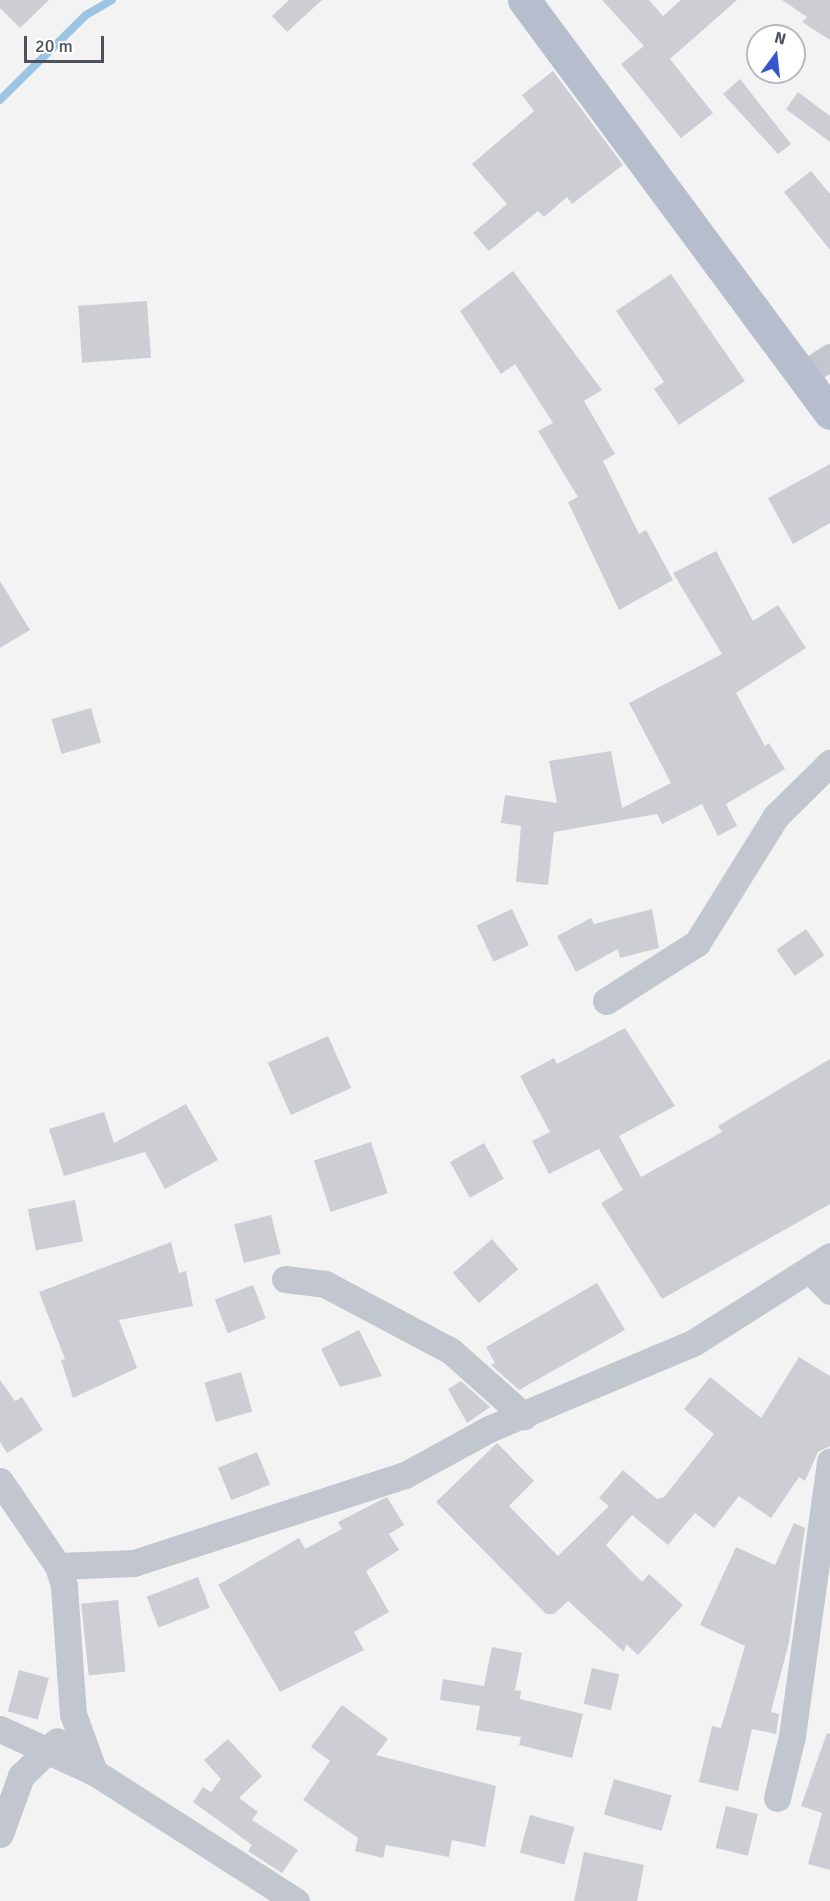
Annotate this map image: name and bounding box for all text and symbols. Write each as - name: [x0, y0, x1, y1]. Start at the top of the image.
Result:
- scale bar: [27, 24, 106, 62]
- north arrow: [746, 24, 806, 84]
- text: N: [772, 27, 788, 50]
- text: 20 m: [35, 35, 73, 57]

